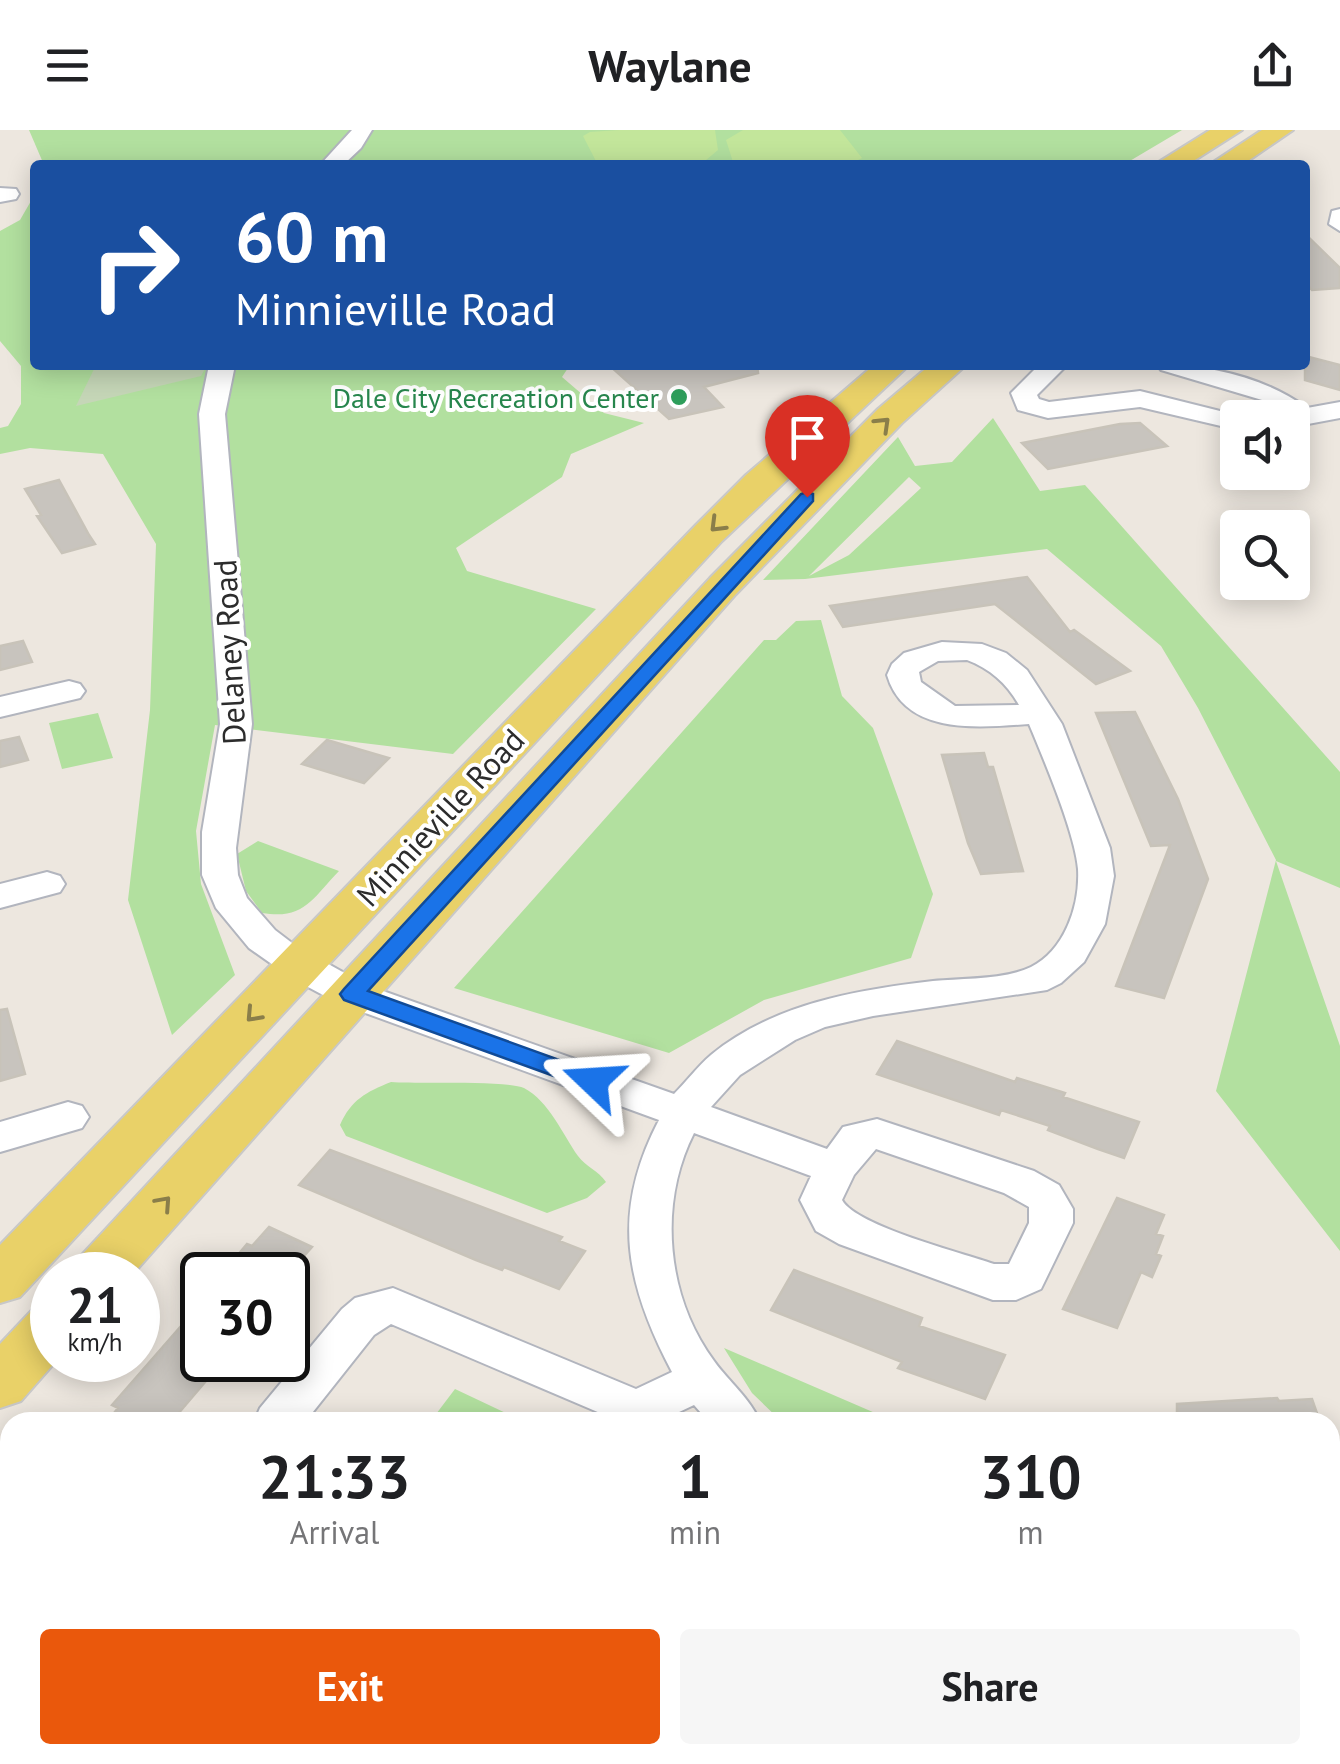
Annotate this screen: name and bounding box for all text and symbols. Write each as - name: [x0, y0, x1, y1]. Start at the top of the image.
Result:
- text: Waylane: [588, 36, 752, 94]
- icon: menu: [40, 38, 95, 93]
- icon: share: [1245, 38, 1300, 93]
- text: 60 m: [235, 191, 388, 281]
- icon: right: [70, 200, 200, 330]
- text: Minnieville Road: [235, 279, 556, 337]
- place label: Dale City Recreation Center: [333, 379, 659, 416]
- marker: Dale City Recreation Center: [668, 386, 690, 408]
- pin: [765, 395, 850, 498]
- map controls: [1220, 400, 1310, 600]
- button: sound: [1220, 400, 1310, 490]
- icon: arrive: [780, 410, 835, 465]
- one-way arrow: [871, 418, 889, 436]
- button: search: [1220, 510, 1310, 600]
- one-way arrow: [711, 513, 729, 531]
- street label: Delaney Road: [203, 558, 255, 746]
- street label: Minnieville Road: [347, 719, 533, 915]
- one-way arrow: [247, 1003, 265, 1021]
- position arrow: [541, 1029, 645, 1133]
- one-way arrow: [152, 1196, 170, 1215]
- speed limit sign: 30: [180, 1252, 310, 1382]
- text: 21: [67, 1272, 123, 1337]
- text: km/h: [68, 1326, 122, 1358]
- text: 21:33: [258, 1437, 411, 1515]
- text: 1: [678, 1437, 712, 1515]
- text: 310: [980, 1437, 1082, 1515]
- text: Arrival: [290, 1511, 379, 1553]
- text: min: [669, 1511, 721, 1553]
- text: m: [1018, 1511, 1044, 1553]
- button: Exit: [40, 1629, 660, 1744]
- button: Share: [680, 1629, 1300, 1744]

